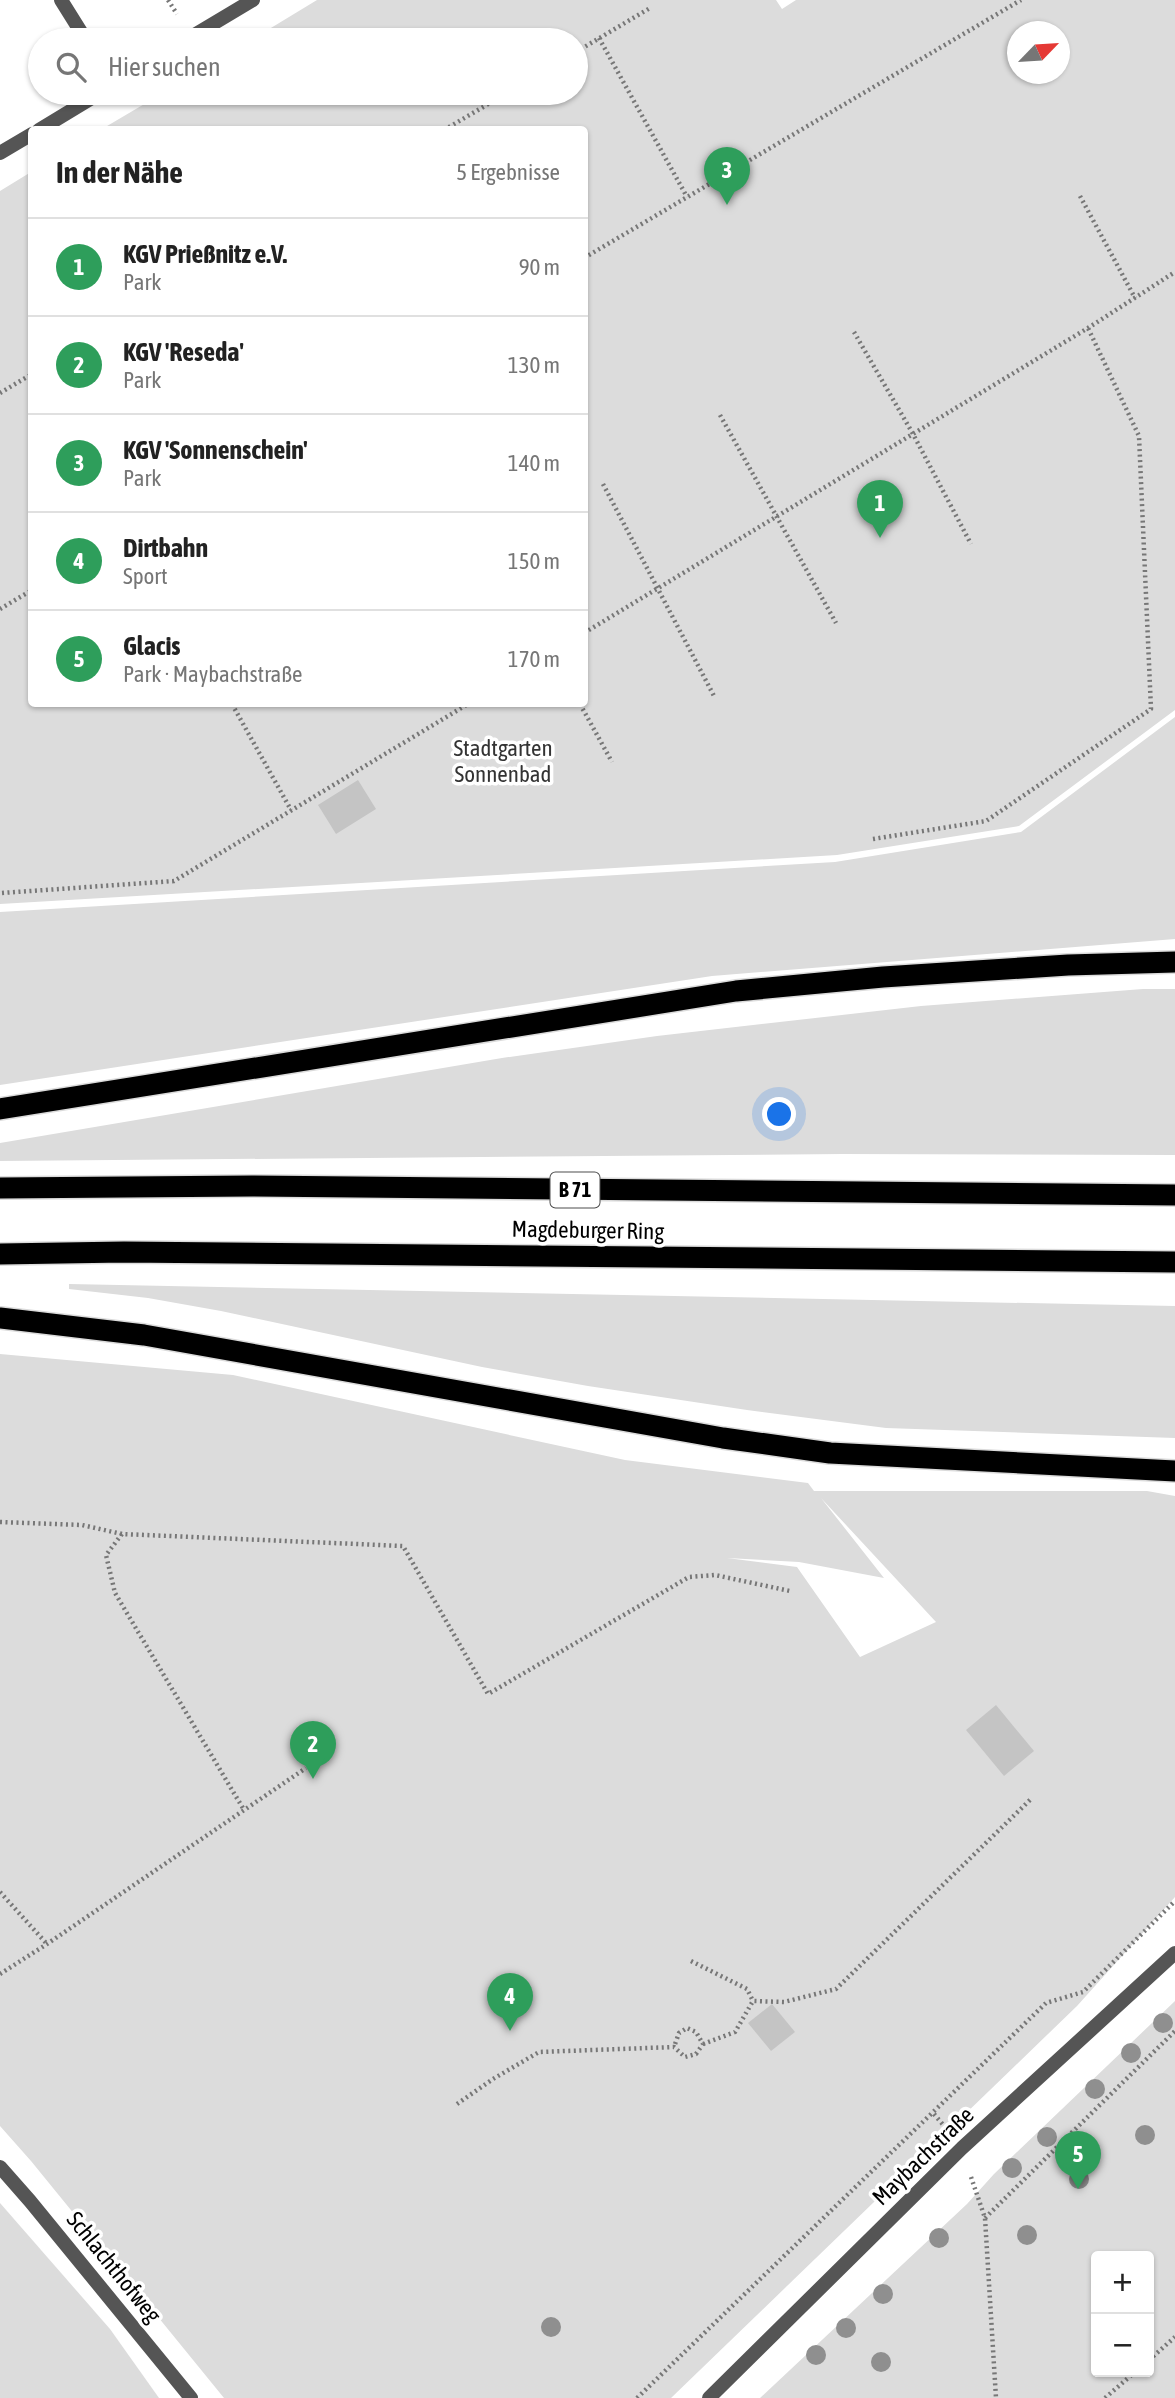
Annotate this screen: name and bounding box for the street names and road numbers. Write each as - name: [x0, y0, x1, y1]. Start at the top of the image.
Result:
- road number: B 71: [550, 1172, 600, 1208]
- street label: Magdeburger Ring: [511, 1216, 665, 1244]
- street label: Maybachstraße: [867, 2102, 979, 2210]
- street label: Schlachthofweg: [62, 2207, 167, 2328]

